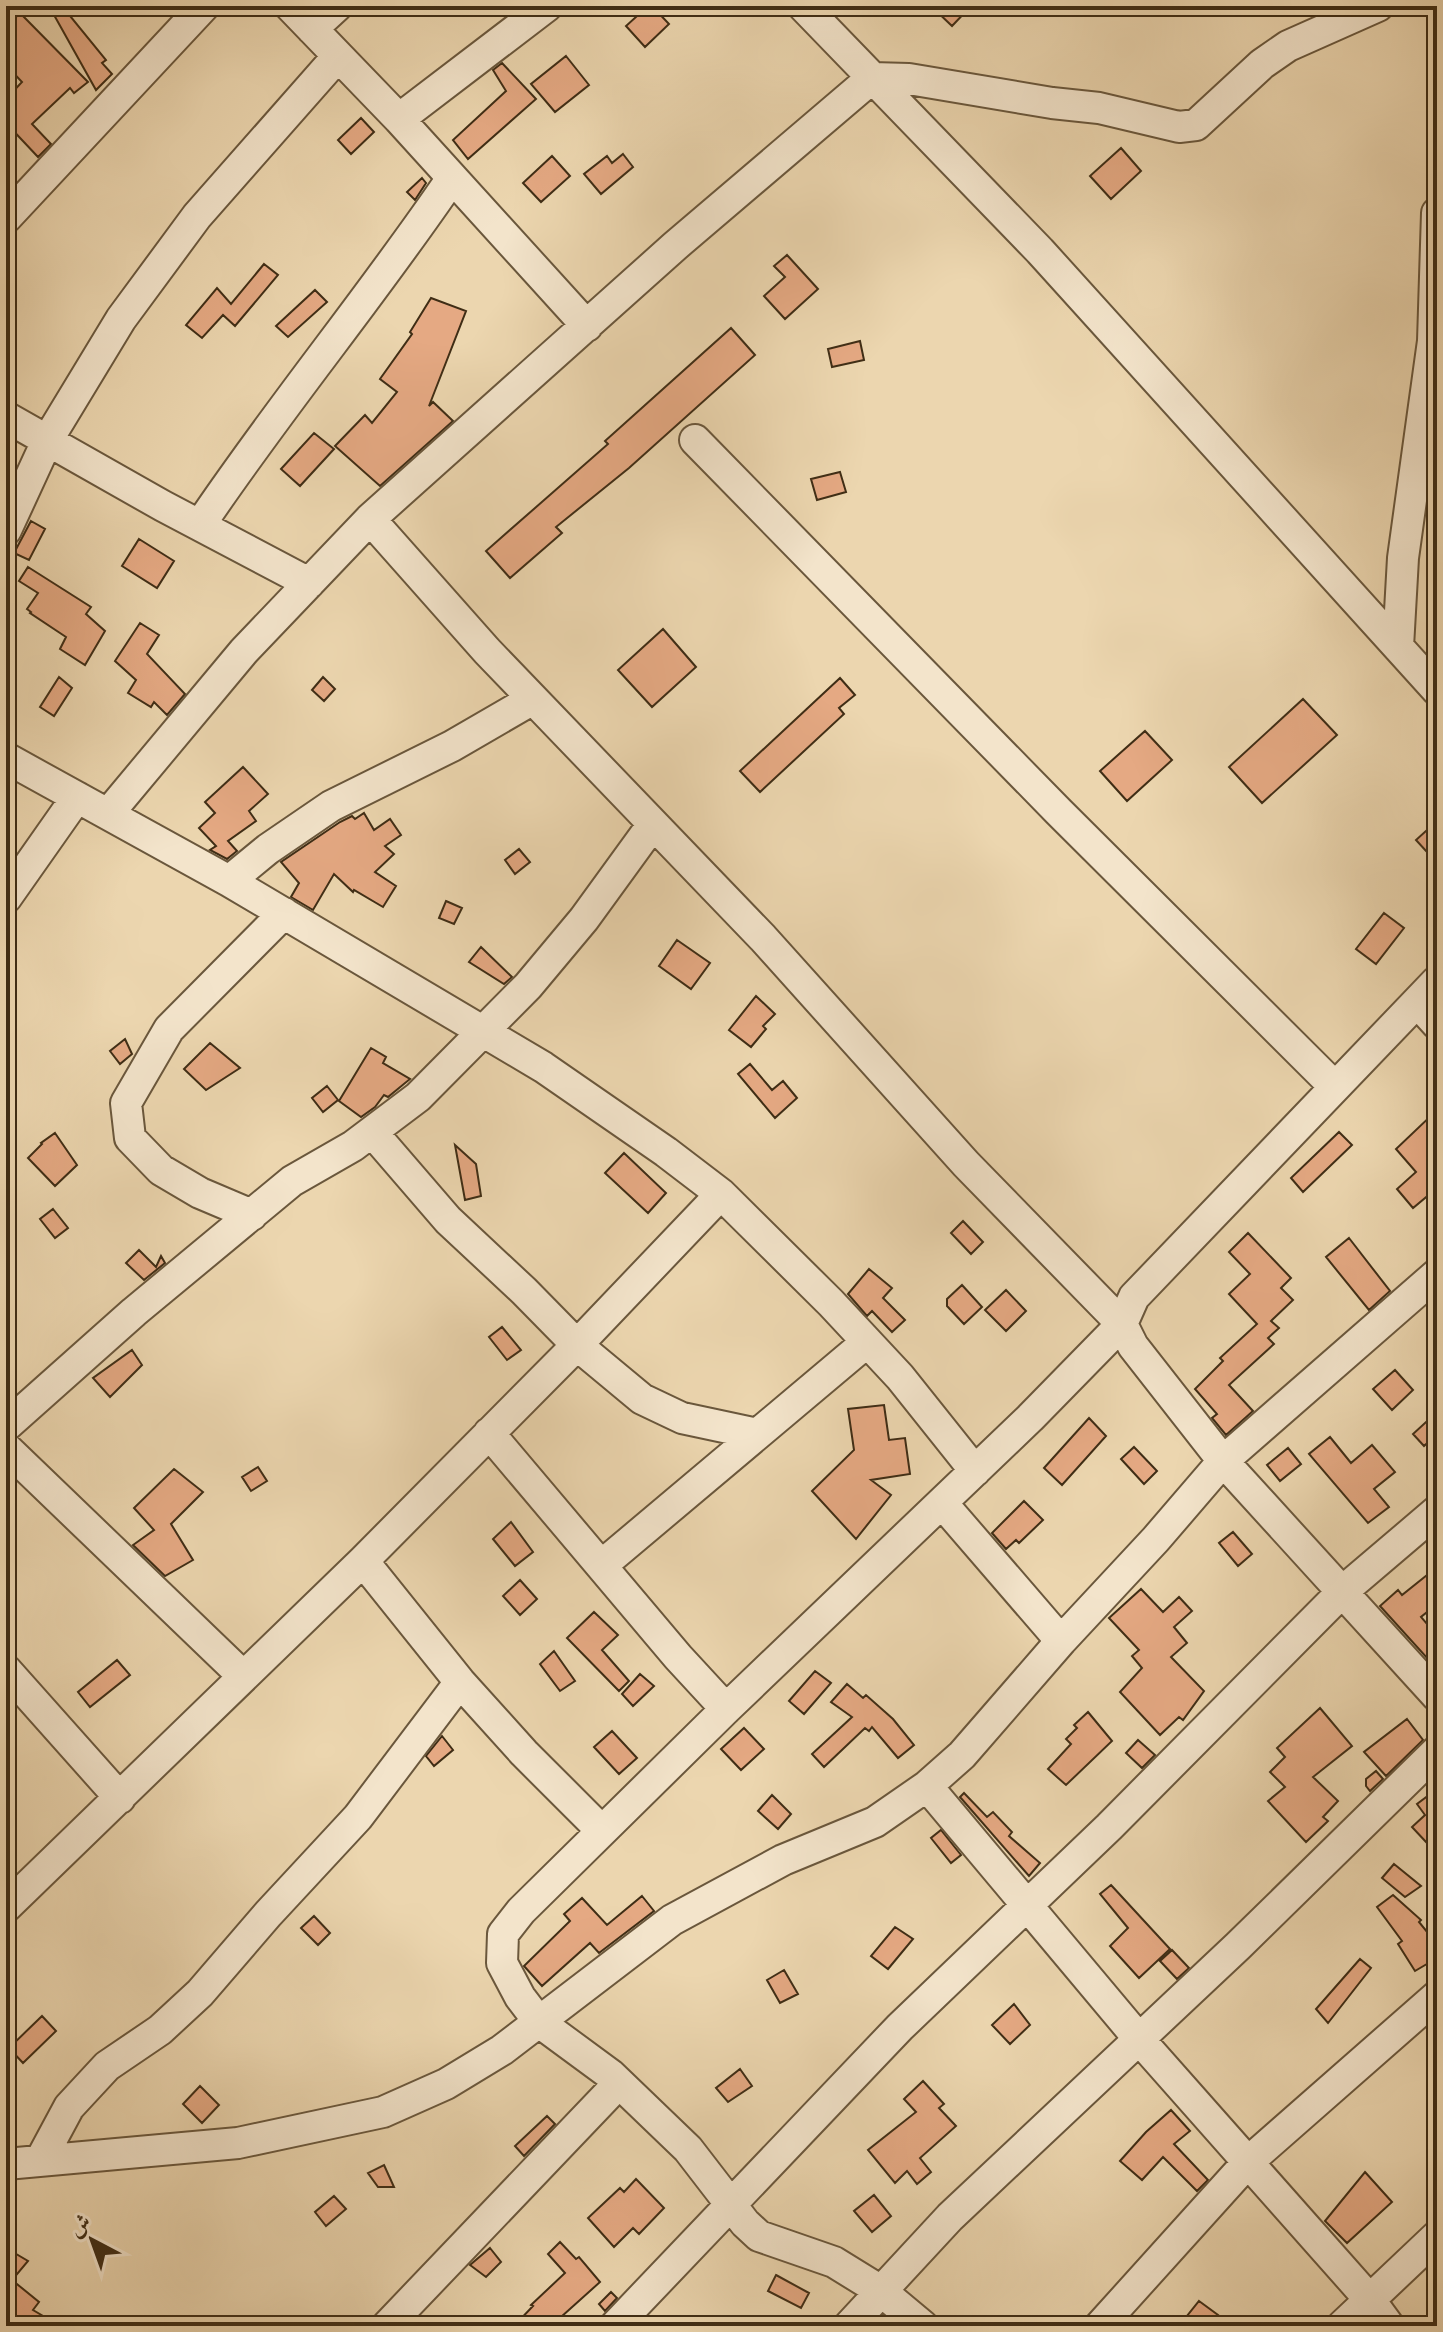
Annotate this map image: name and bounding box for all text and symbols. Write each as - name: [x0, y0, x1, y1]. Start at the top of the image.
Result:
- north arrow: [52, 2200, 132, 2280]
- text: ش: [62, 2208, 97, 2243]

